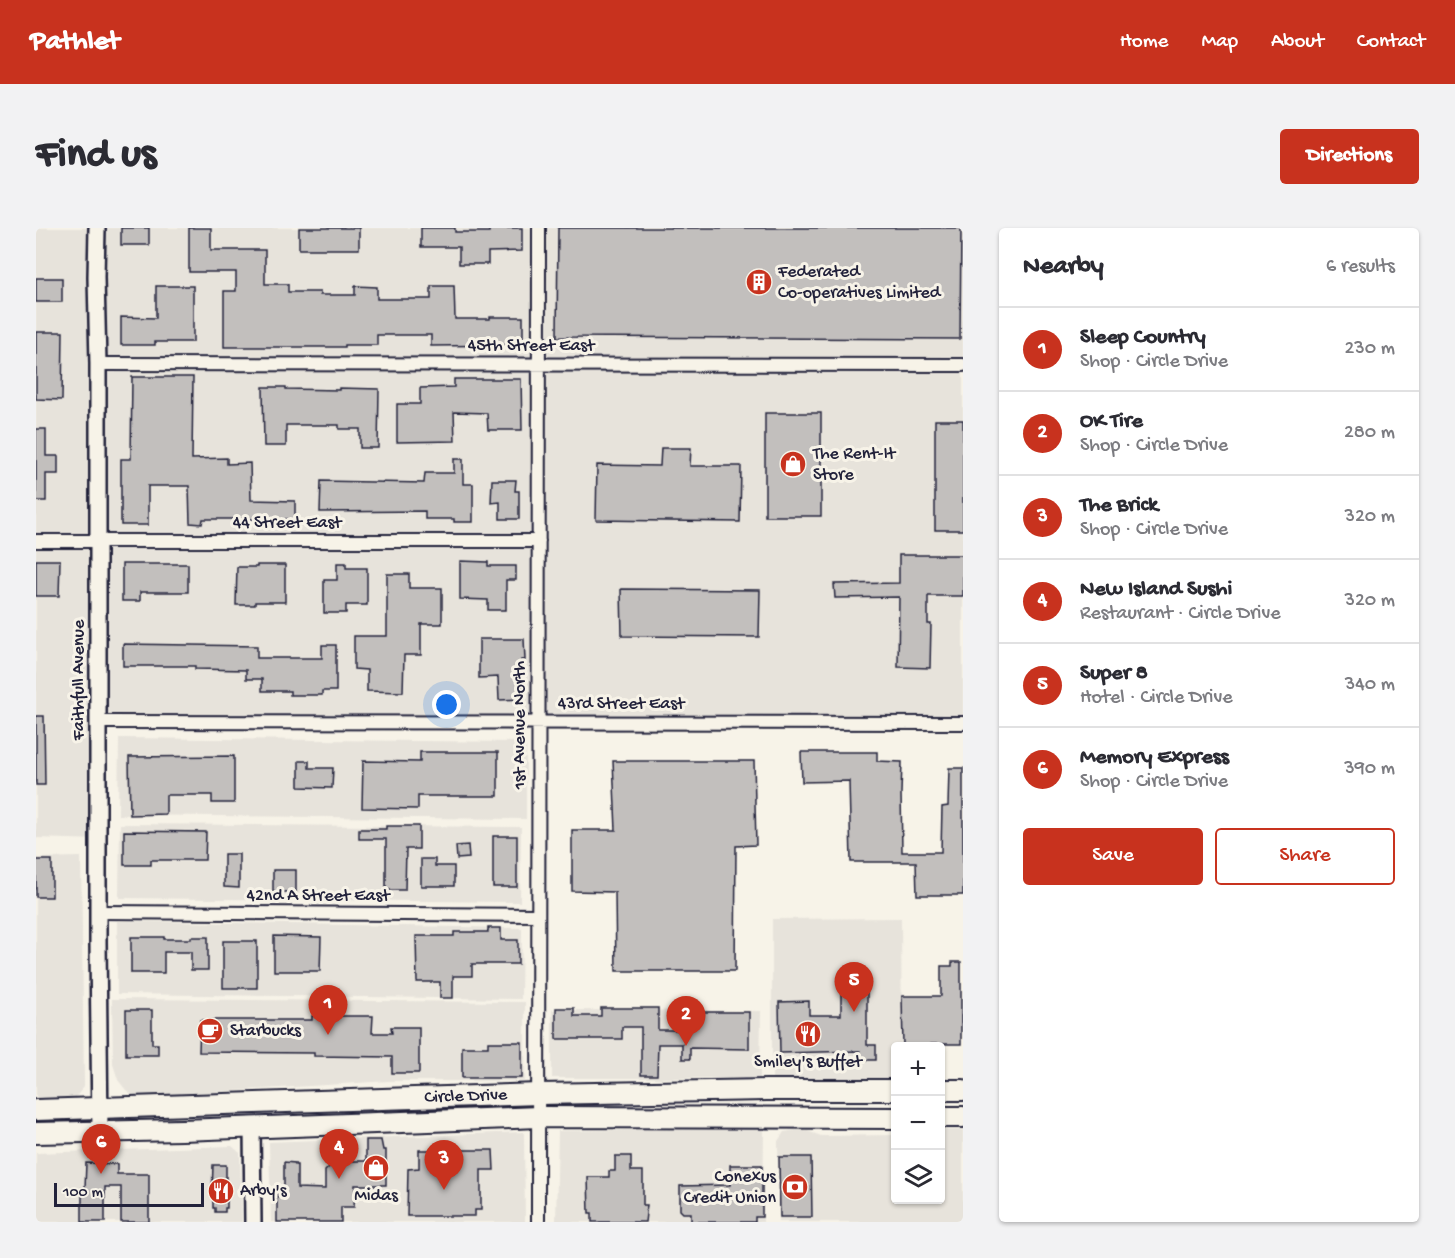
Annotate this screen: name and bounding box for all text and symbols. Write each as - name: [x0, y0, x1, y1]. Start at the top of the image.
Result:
- text: Pathlet: [30, 26, 120, 59]
- text: Home: [1120, 30, 1168, 55]
- text: Map: [1201, 30, 1238, 55]
- text: About: [1271, 30, 1324, 55]
- text: Contact: [1357, 30, 1425, 55]
- button: Directions: [1280, 129, 1419, 184]
- text: Find us: [36, 132, 156, 181]
- text: Nearby: [1023, 252, 1104, 283]
- text: 6 results: [1326, 256, 1395, 279]
- place label: Federated Co-operatives Limited: [777, 262, 942, 304]
- building icon: Federated Co-operatives Limited: [744, 267, 774, 297]
- text: Sleep Country: [1080, 325, 1206, 351]
- street label: 45th Street East: [468, 336, 596, 357]
- text: 1: [1038, 338, 1047, 361]
- text: 230 m: [1345, 338, 1395, 361]
- text: Shop · Circle Drive: [1080, 351, 1228, 374]
- text: OK Tire: [1080, 409, 1143, 435]
- text: 2: [1038, 422, 1047, 445]
- text: 280 m: [1344, 422, 1395, 445]
- text: Shop · Circle Drive: [1080, 435, 1228, 458]
- place label: The Rent-It Store: [812, 444, 897, 486]
- shop icon: The Rent-It Store: [778, 449, 808, 479]
- text: The Brick: [1080, 493, 1158, 519]
- text: 3: [1037, 506, 1048, 529]
- text: 320 m: [1345, 506, 1395, 529]
- street label: 44 Street East: [233, 513, 343, 534]
- text: Shop · Circle Drive: [1080, 519, 1228, 542]
- text: New Island Sushi: [1080, 577, 1232, 603]
- text: 4: [1038, 590, 1047, 613]
- text: 320 m: [1345, 590, 1395, 613]
- text: Restaurant · Circle Drive: [1080, 603, 1281, 626]
- street label: Faithfull Avenue: [69, 619, 90, 741]
- street label: 1st Avenue North: [510, 660, 531, 790]
- text: Super 8: [1080, 661, 1148, 687]
- text: 5: [1037, 674, 1048, 697]
- text: 340 m: [1345, 674, 1395, 697]
- text: Hotel · Circle Drive: [1080, 687, 1233, 710]
- your location: [432, 690, 461, 719]
- street label: 43rd Street East: [558, 694, 686, 715]
- text: Memory Express: [1080, 745, 1229, 771]
- text: 6: [1037, 758, 1048, 781]
- text: 390 m: [1344, 758, 1395, 781]
- text: Shop · Circle Drive: [1080, 771, 1228, 794]
- button: Save: [1023, 828, 1203, 885]
- button: Share: [1215, 828, 1395, 885]
- street label: 42nd A Street East: [246, 886, 391, 907]
- pin: 5: [834, 962, 874, 1012]
- pin: 1: [308, 986, 348, 1035]
- pin: 2: [666, 996, 706, 1046]
- cafe icon: Starbucks: [195, 1016, 225, 1046]
- restaurant icon: Smiley's Buffet: [793, 1019, 823, 1049]
- place label: Starbucks: [230, 1021, 302, 1042]
- map controls: [891, 1042, 945, 1204]
- button: +: [891, 1042, 945, 1096]
- place label: Smiley's Buffet: [754, 1052, 864, 1073]
- street label: Circle Drive: [424, 1084, 508, 1108]
- button: −: [891, 1096, 945, 1150]
- pin: 6: [82, 1124, 120, 1174]
- pin: 4: [320, 1130, 358, 1179]
- pin: 3: [424, 1140, 464, 1190]
- button: layers: [891, 1150, 945, 1204]
- shop icon: Midas: [361, 1153, 391, 1183]
- place label: Conexus Credit Union: [684, 1167, 777, 1209]
- bank icon: Conexus Credit Union: [780, 1172, 810, 1202]
- restaurant icon: Arby's: [206, 1176, 236, 1206]
- scale bar: [54, 1180, 204, 1208]
- place label: Arby's: [240, 1181, 288, 1202]
- text: 100 m: [63, 1184, 103, 1203]
- place label: Midas: [354, 1186, 399, 1207]

